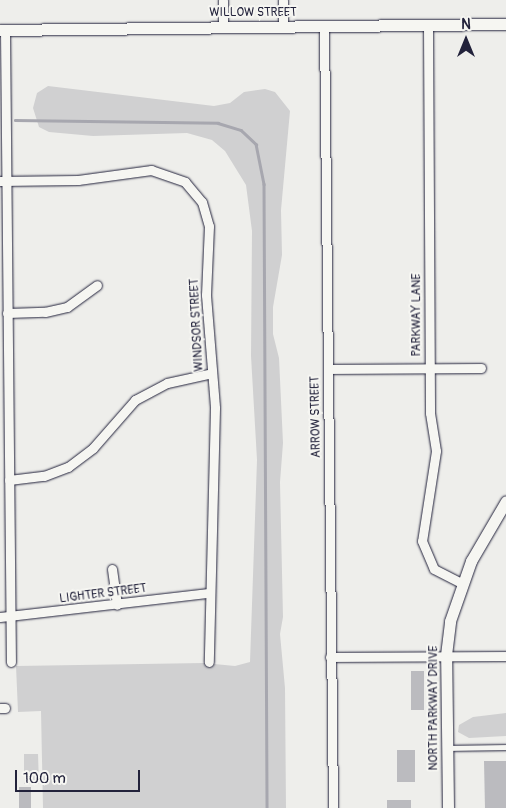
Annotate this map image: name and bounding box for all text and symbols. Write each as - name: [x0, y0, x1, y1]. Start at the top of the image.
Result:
- street label: WILLOW STREET: [209, 6, 297, 20]
- north arrow: [441, 15, 491, 65]
- text: N: [461, 16, 471, 33]
- street label: PARKWAY LANE: [410, 273, 424, 357]
- street label: WINDSOR STREET: [187, 278, 207, 372]
- street label: ARROW STREET: [308, 376, 324, 458]
- street label: LIGHTER STREET: [59, 582, 147, 606]
- street label: NORTH PARKWAY DRIVE: [427, 646, 441, 770]
- scale bar: [18, 760, 142, 792]
- text: 100 m: [23, 769, 66, 788]

